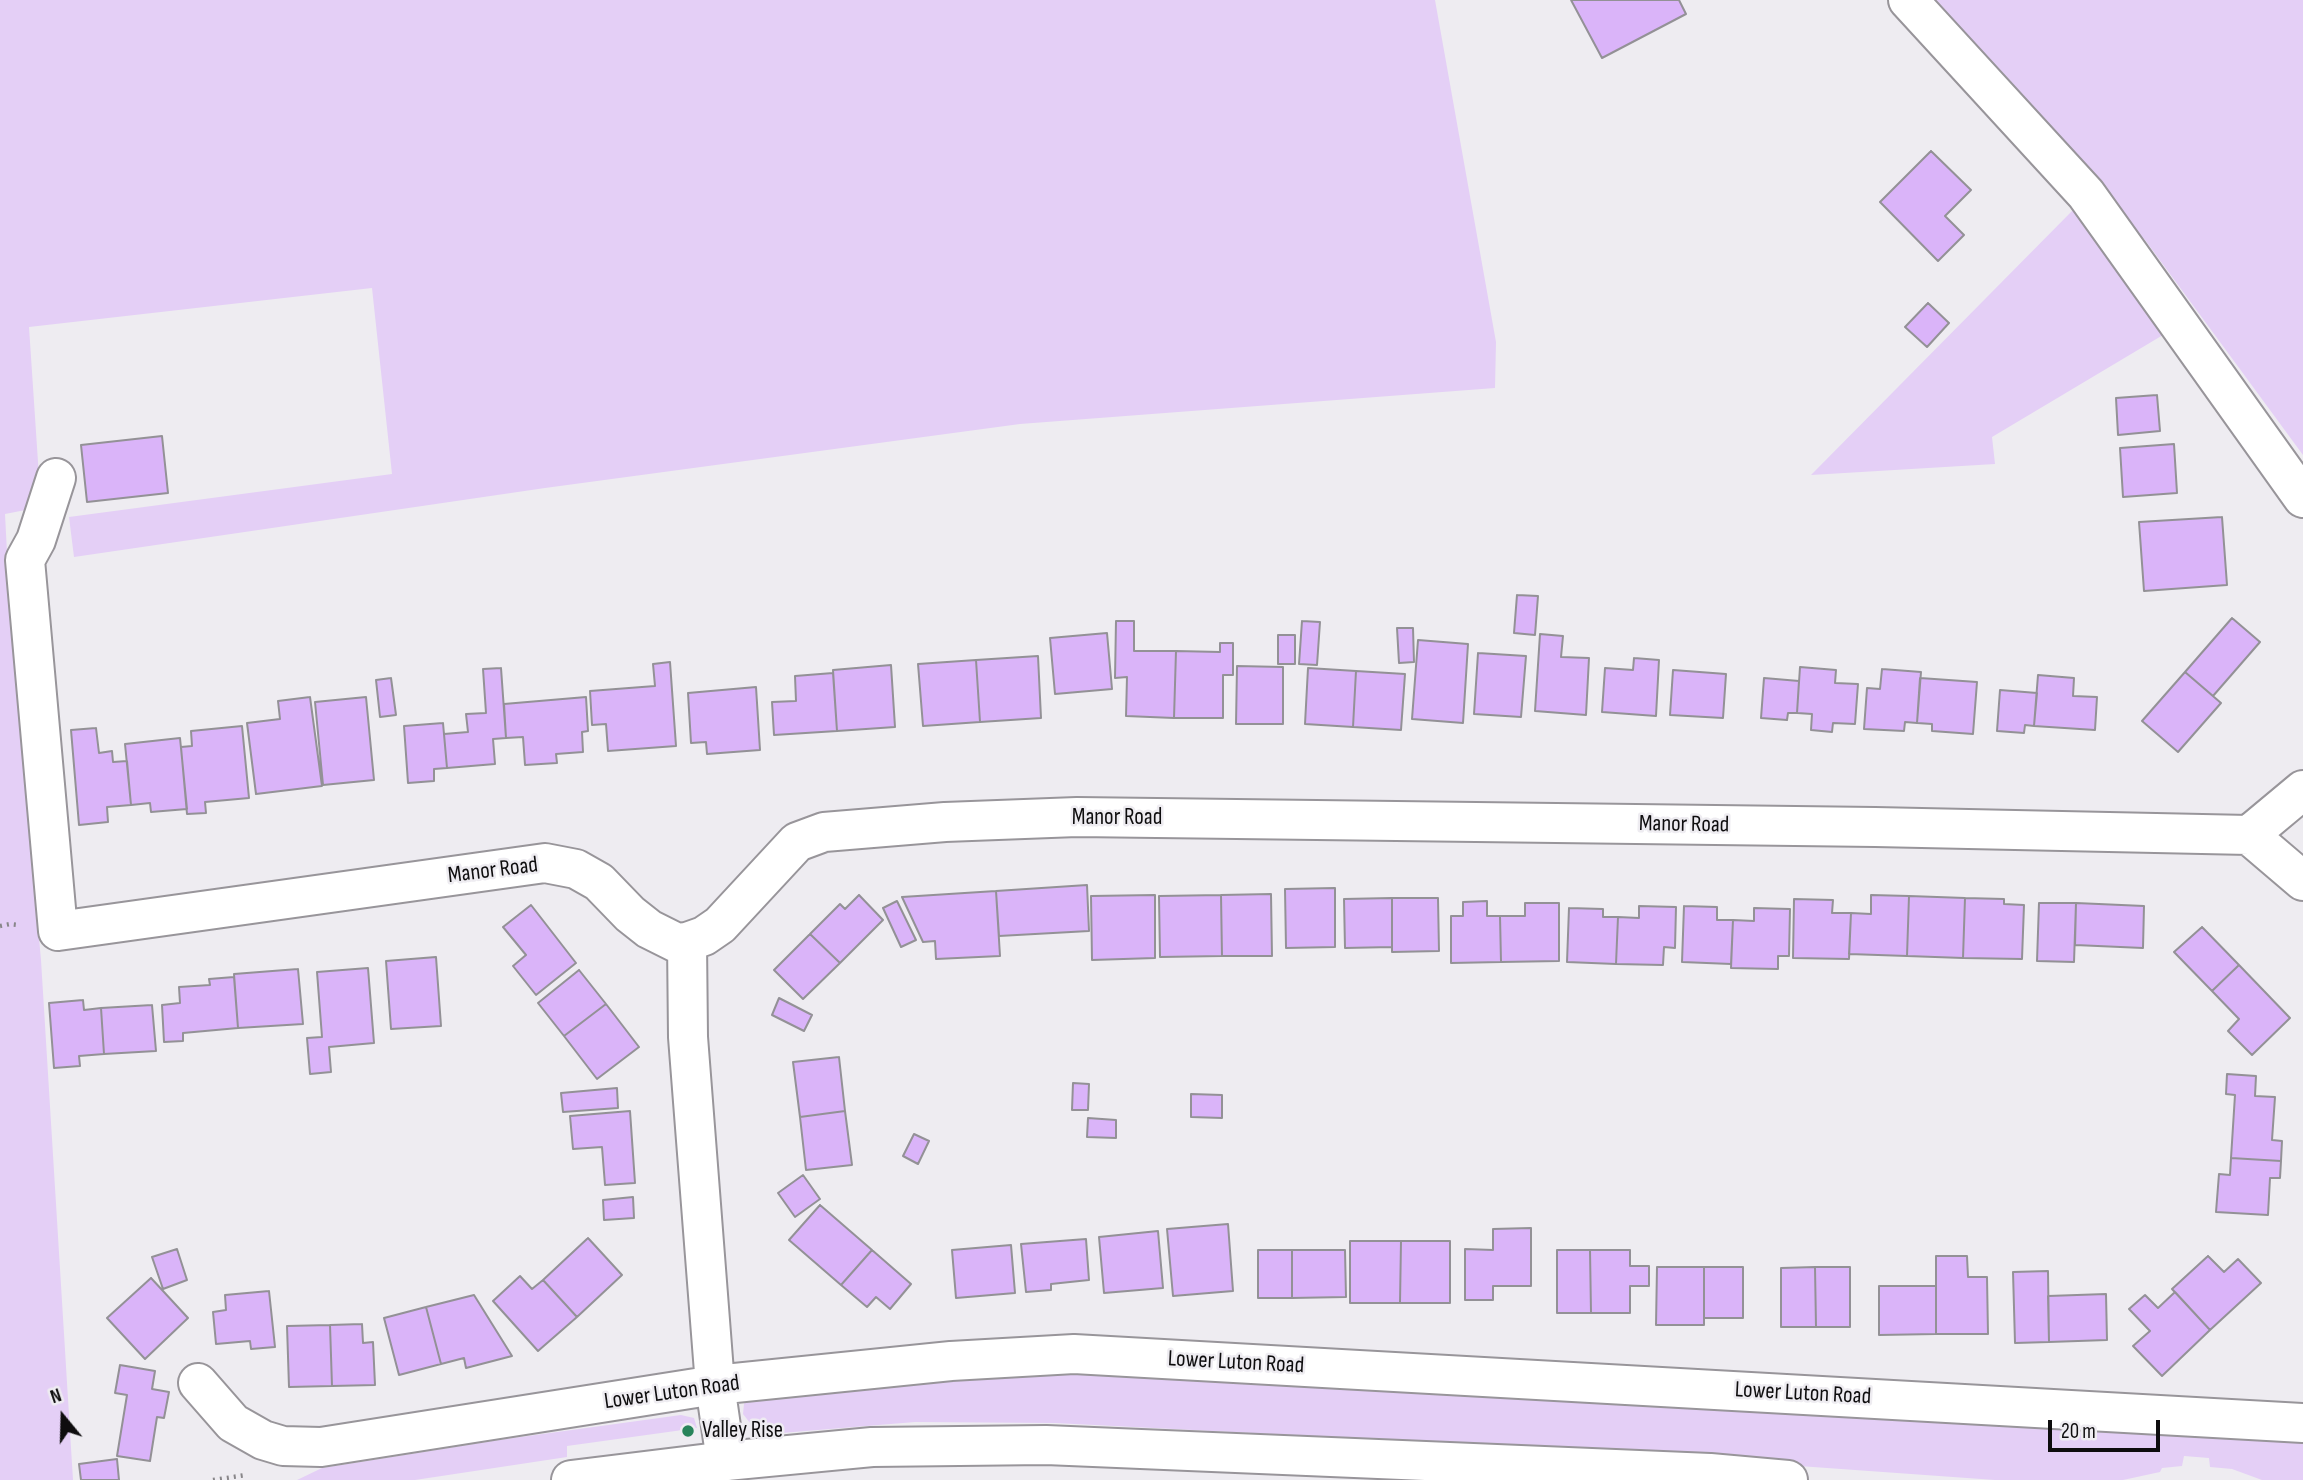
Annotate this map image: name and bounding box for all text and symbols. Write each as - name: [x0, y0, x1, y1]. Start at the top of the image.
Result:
- street label: Manor Road: [1072, 804, 1162, 832]
- street label: Manor Road: [1639, 810, 1729, 840]
- street label: Manor Road: [446, 852, 540, 890]
- street label: Lower Luton Road: [1167, 1346, 1305, 1380]
- street label: Lower Luton Road: [603, 1370, 741, 1416]
- street label: Lower Luton Road: [1734, 1377, 1872, 1411]
- north arrow: [28, 1382, 98, 1452]
- text: N: [47, 1384, 65, 1409]
- scale bar: [2051, 1406, 2163, 1450]
- place label: Valley Rise: [702, 1417, 783, 1445]
- text: 20 m: [2061, 1419, 2096, 1444]
- marker: Valley Rise: [680, 1423, 696, 1439]

